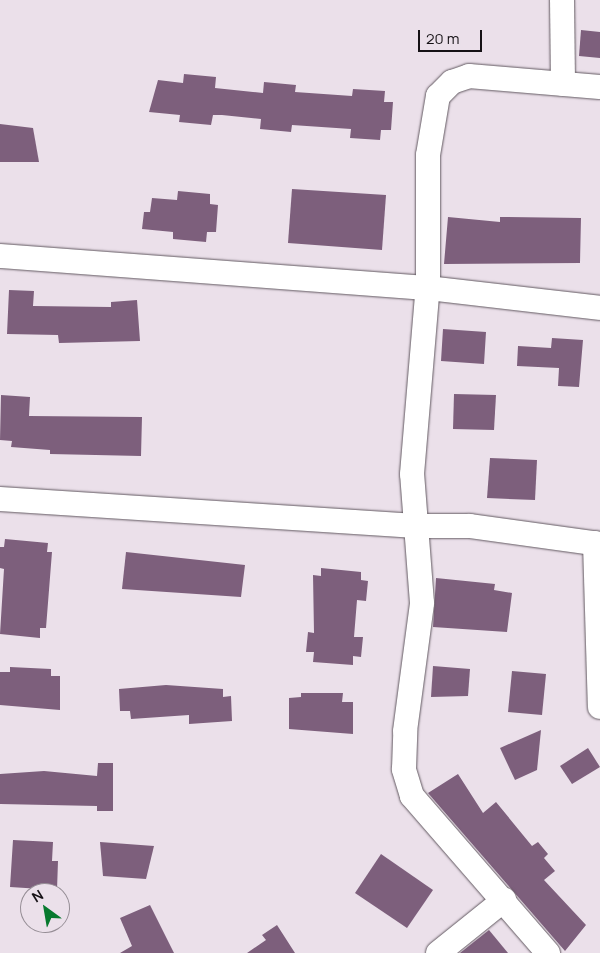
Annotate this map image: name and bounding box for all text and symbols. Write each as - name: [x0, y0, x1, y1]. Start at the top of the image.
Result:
- scale bar: [420, 20, 484, 52]
- text: 20 m: [426, 28, 459, 49]
- north arrow: [20, 883, 70, 933]
- text: N: [28, 885, 47, 906]

